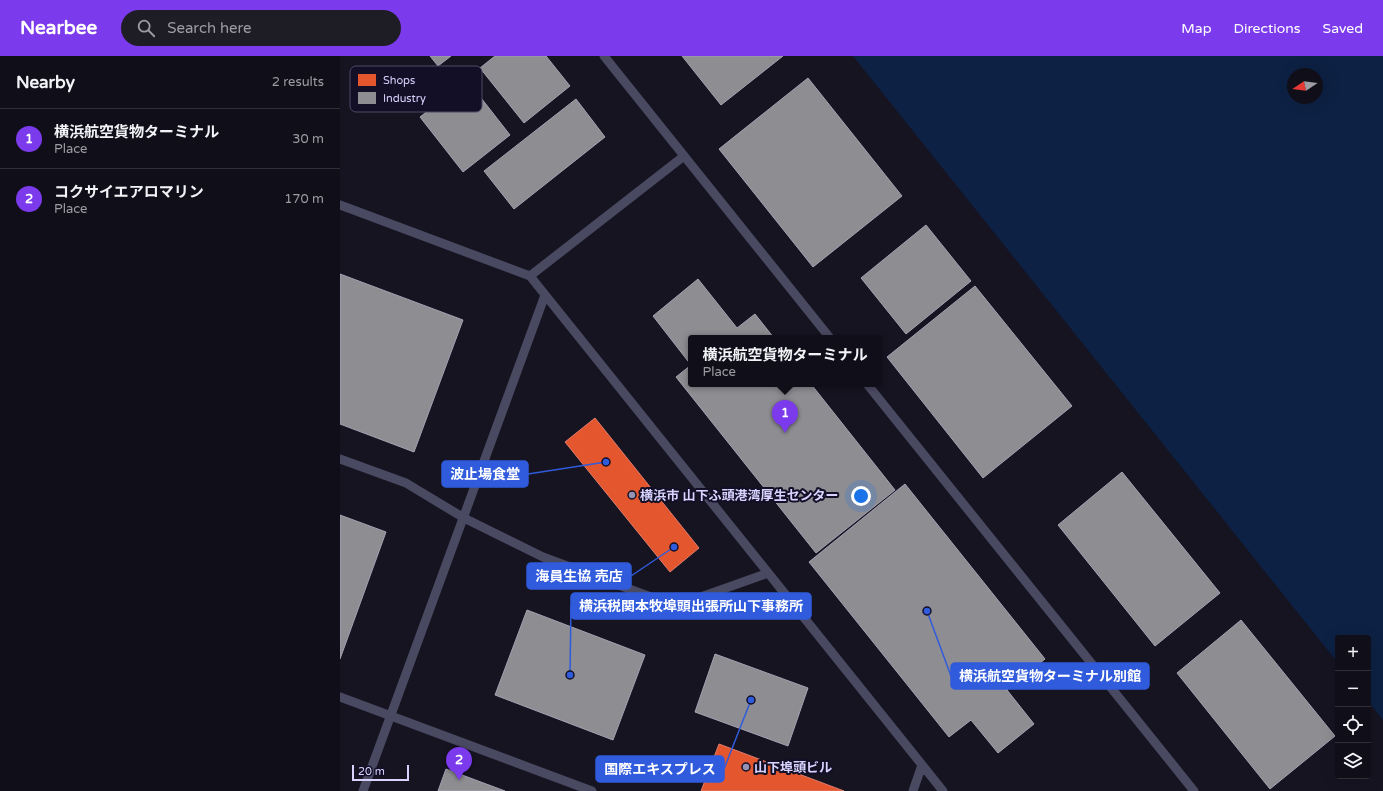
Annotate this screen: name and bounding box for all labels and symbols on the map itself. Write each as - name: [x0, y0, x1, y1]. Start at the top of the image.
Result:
- legend: [350, 66, 482, 112]
- north arrow: [1287, 68, 1323, 104]
- text: Shops: [383, 74, 415, 87]
- text: Industry: [383, 92, 426, 105]
- pin: 1: [772, 400, 798, 433]
- callout: 波止場食堂: [442, 461, 528, 487]
- text: 波止場食堂: [450, 466, 520, 483]
- your location: [851, 486, 871, 506]
- place label: 横浜市 山下ふ頭港湾厚生センター: [640, 488, 838, 504]
- marker: 横浜市 山下ふ頭港湾厚生センター: [627, 490, 637, 500]
- callout: 海員生協 売店: [527, 563, 631, 589]
- text: 海員生協 売店: [535, 568, 623, 585]
- callout: 横浜税関本牧埠頭出張所山下事務所: [571, 593, 811, 619]
- text: 横浜税関本牧埠頭出張所山下事務所: [579, 598, 803, 615]
- callout: 横浜航空貨物ターミナル別館: [951, 663, 1149, 689]
- text: 横浜航空貨物ターミナル別館: [959, 668, 1141, 685]
- pin: 2: [446, 747, 472, 780]
- callout: 国際エキスプレス: [596, 756, 724, 782]
- place label: 山下埠頭ビル: [754, 760, 832, 776]
- text: 国際エキスプレス: [604, 761, 716, 778]
- marker: 山下埠頭ビル: [741, 762, 751, 772]
- scale bar: [352, 763, 409, 782]

